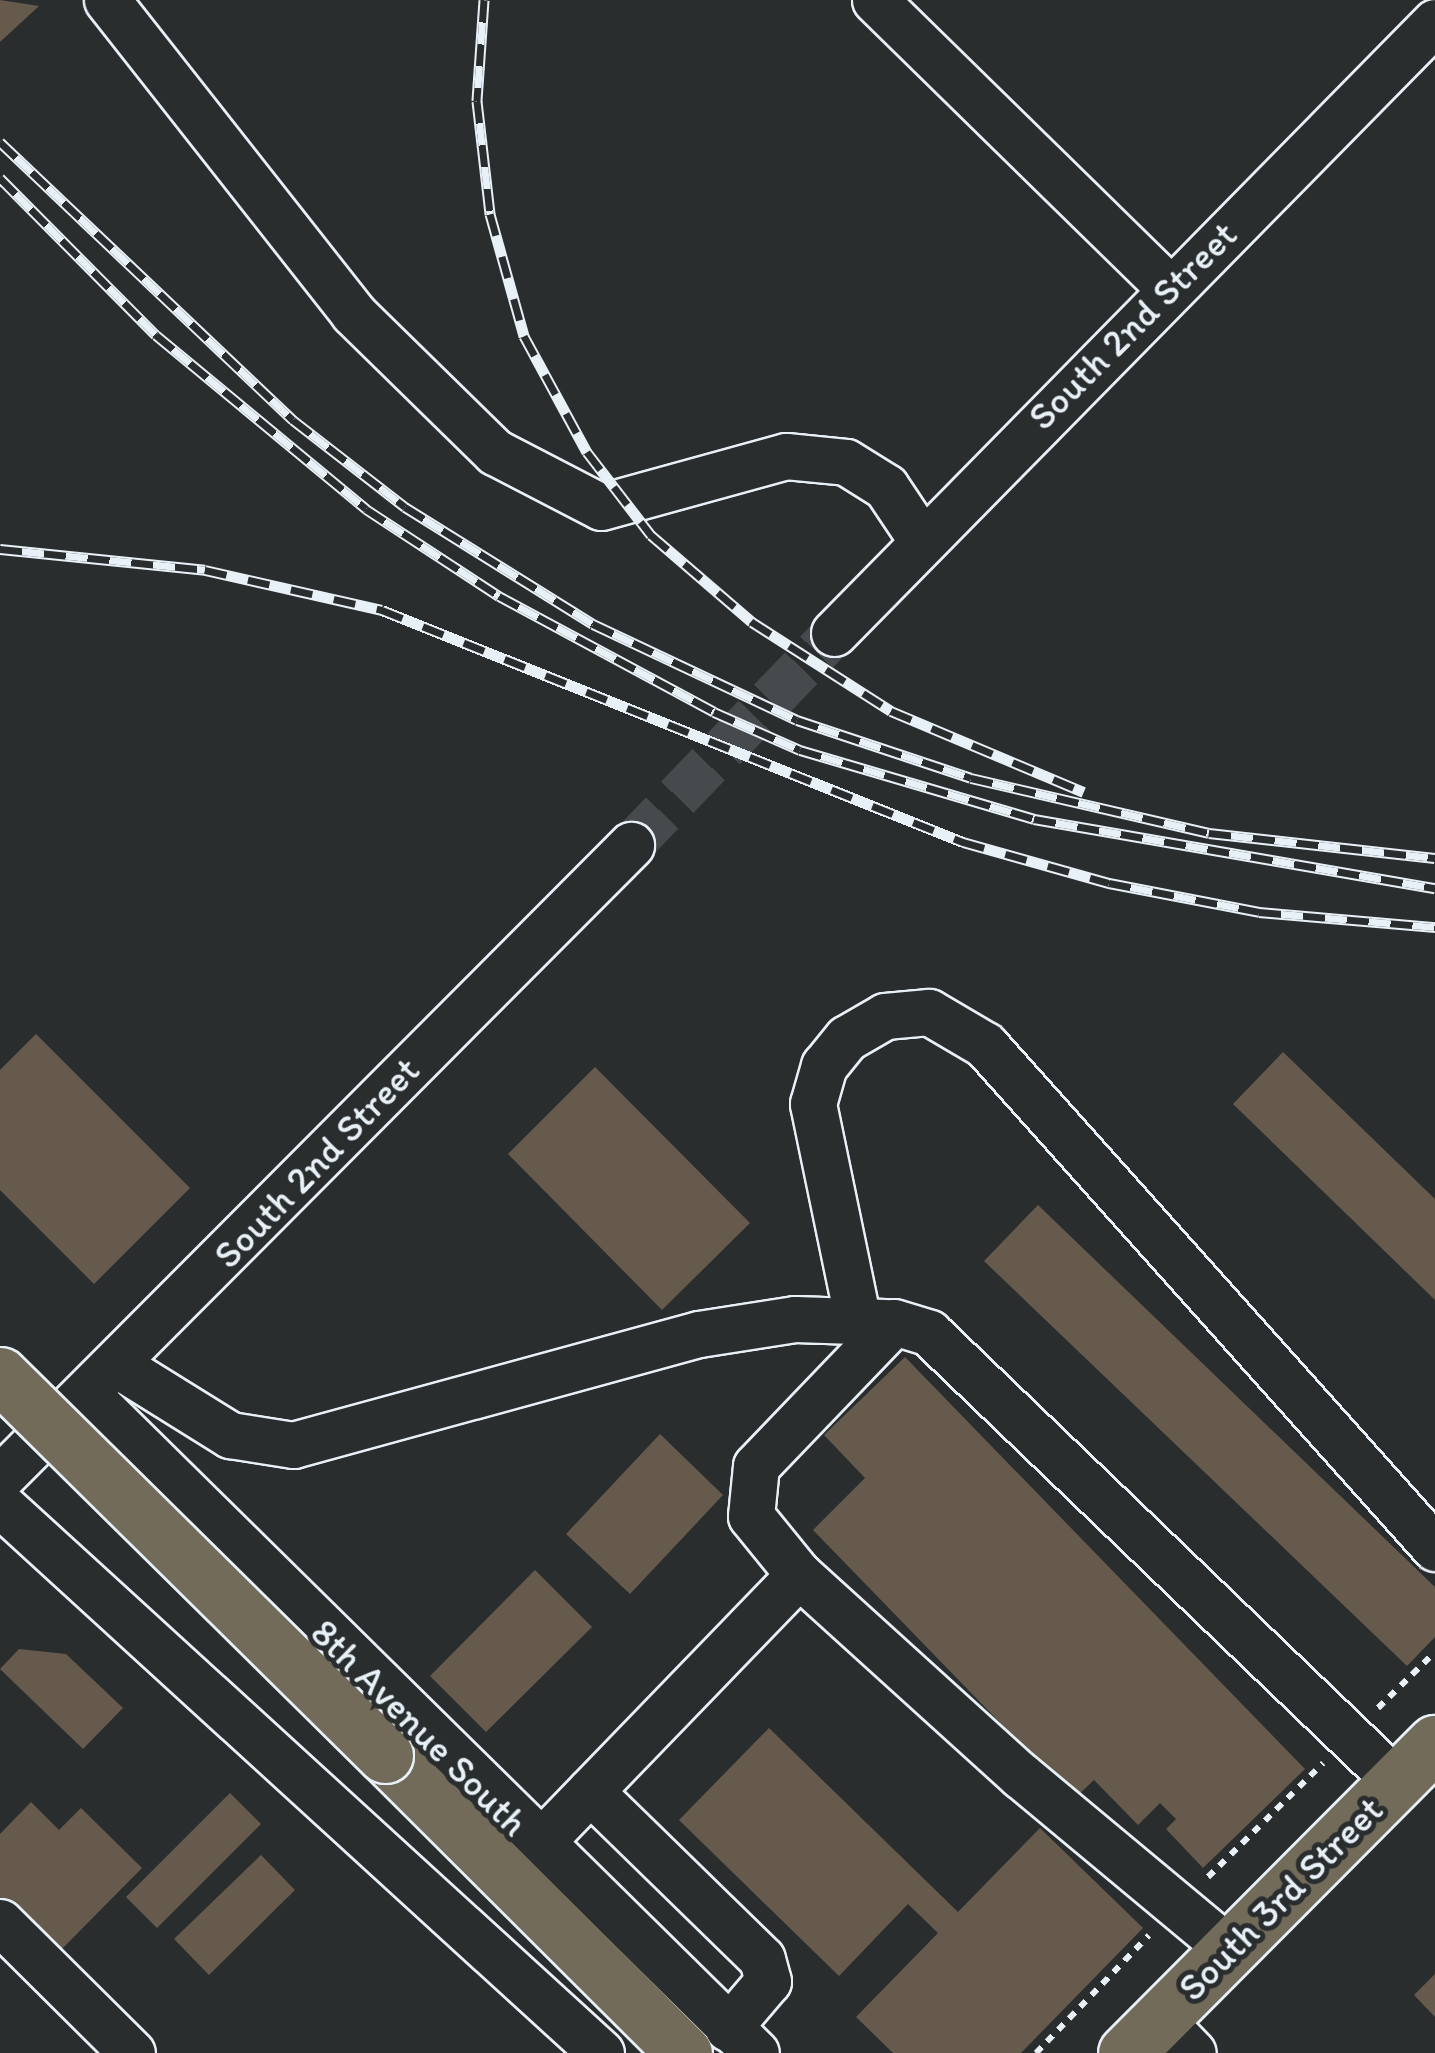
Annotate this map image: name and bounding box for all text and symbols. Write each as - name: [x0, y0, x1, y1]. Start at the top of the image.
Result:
- street label: South 2nd Street: [1020, 213, 1246, 439]
- street label: South 2nd Street: [205, 1048, 429, 1278]
- street label: 8th Avenue South: [302, 1611, 536, 1845]
- street label: South 3rd Street: [1170, 1788, 1392, 2010]

